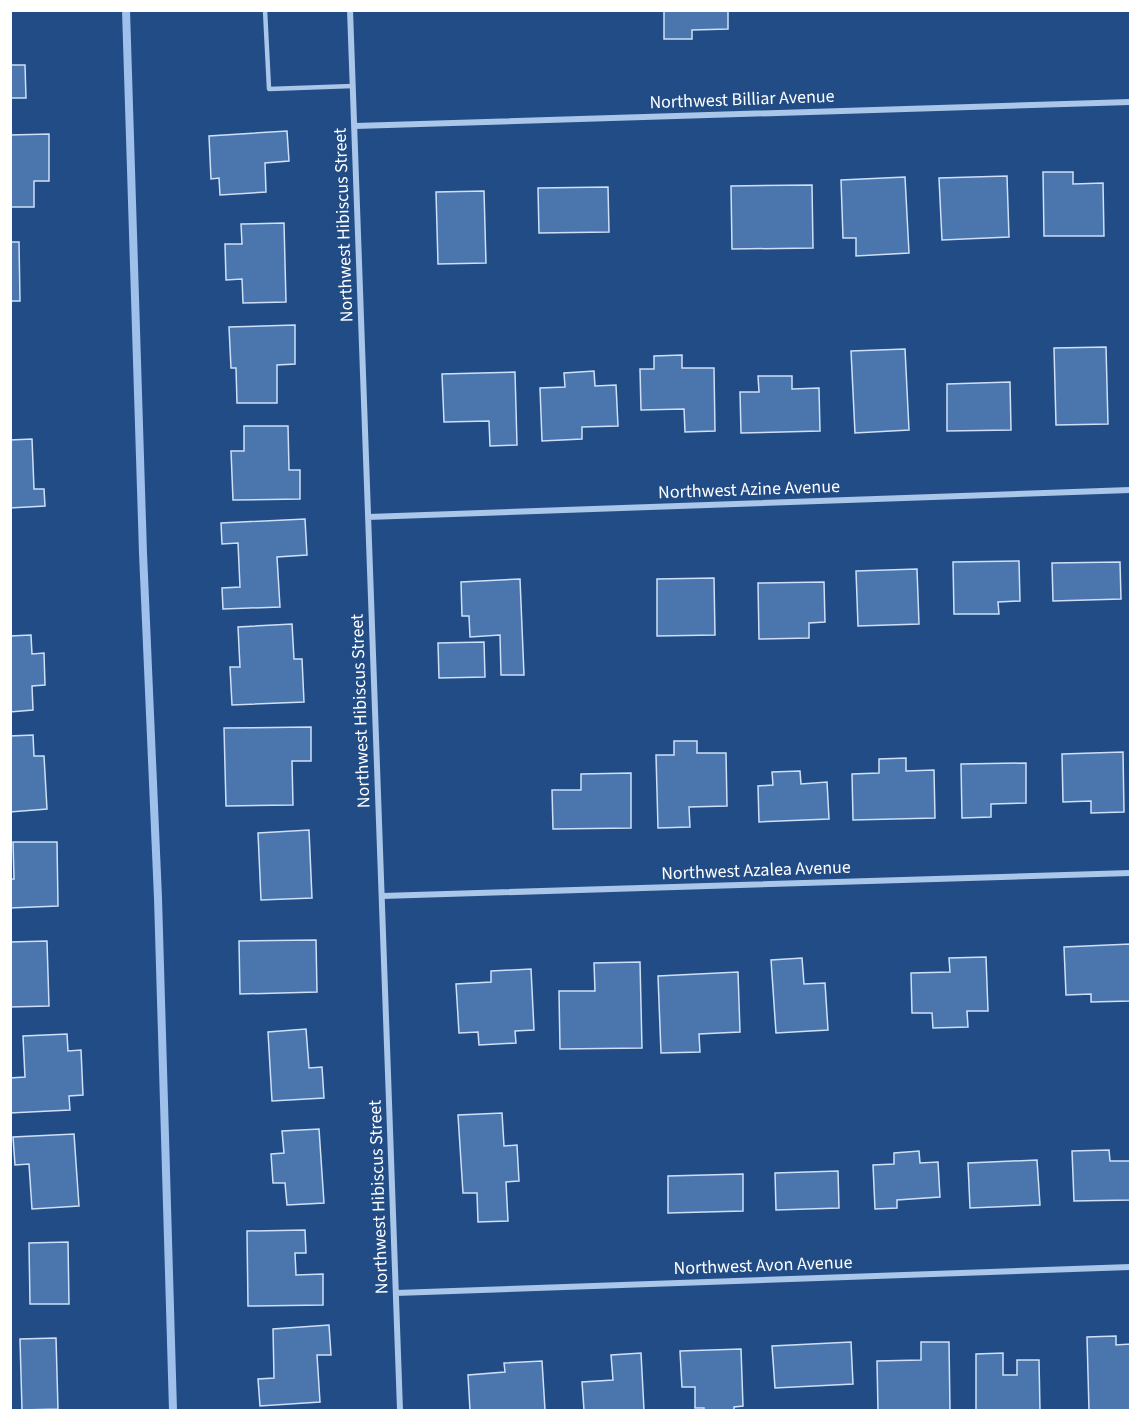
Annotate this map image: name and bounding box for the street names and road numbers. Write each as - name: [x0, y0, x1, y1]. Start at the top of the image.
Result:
- street label: Northwest Billiar Avenue: [649, 84, 835, 115]
- street label: Northwest Hibiscus Street: [328, 127, 359, 323]
- street label: Northwest Azine Avenue: [658, 474, 840, 505]
- street label: Northwest Hibiscus Street: [345, 613, 376, 809]
- street label: Northwest Azalea Avenue: [661, 855, 851, 886]
- street label: Northwest Hibiscus Street: [363, 1099, 394, 1295]
- street label: Northwest Avon Avenue: [673, 1250, 853, 1281]

